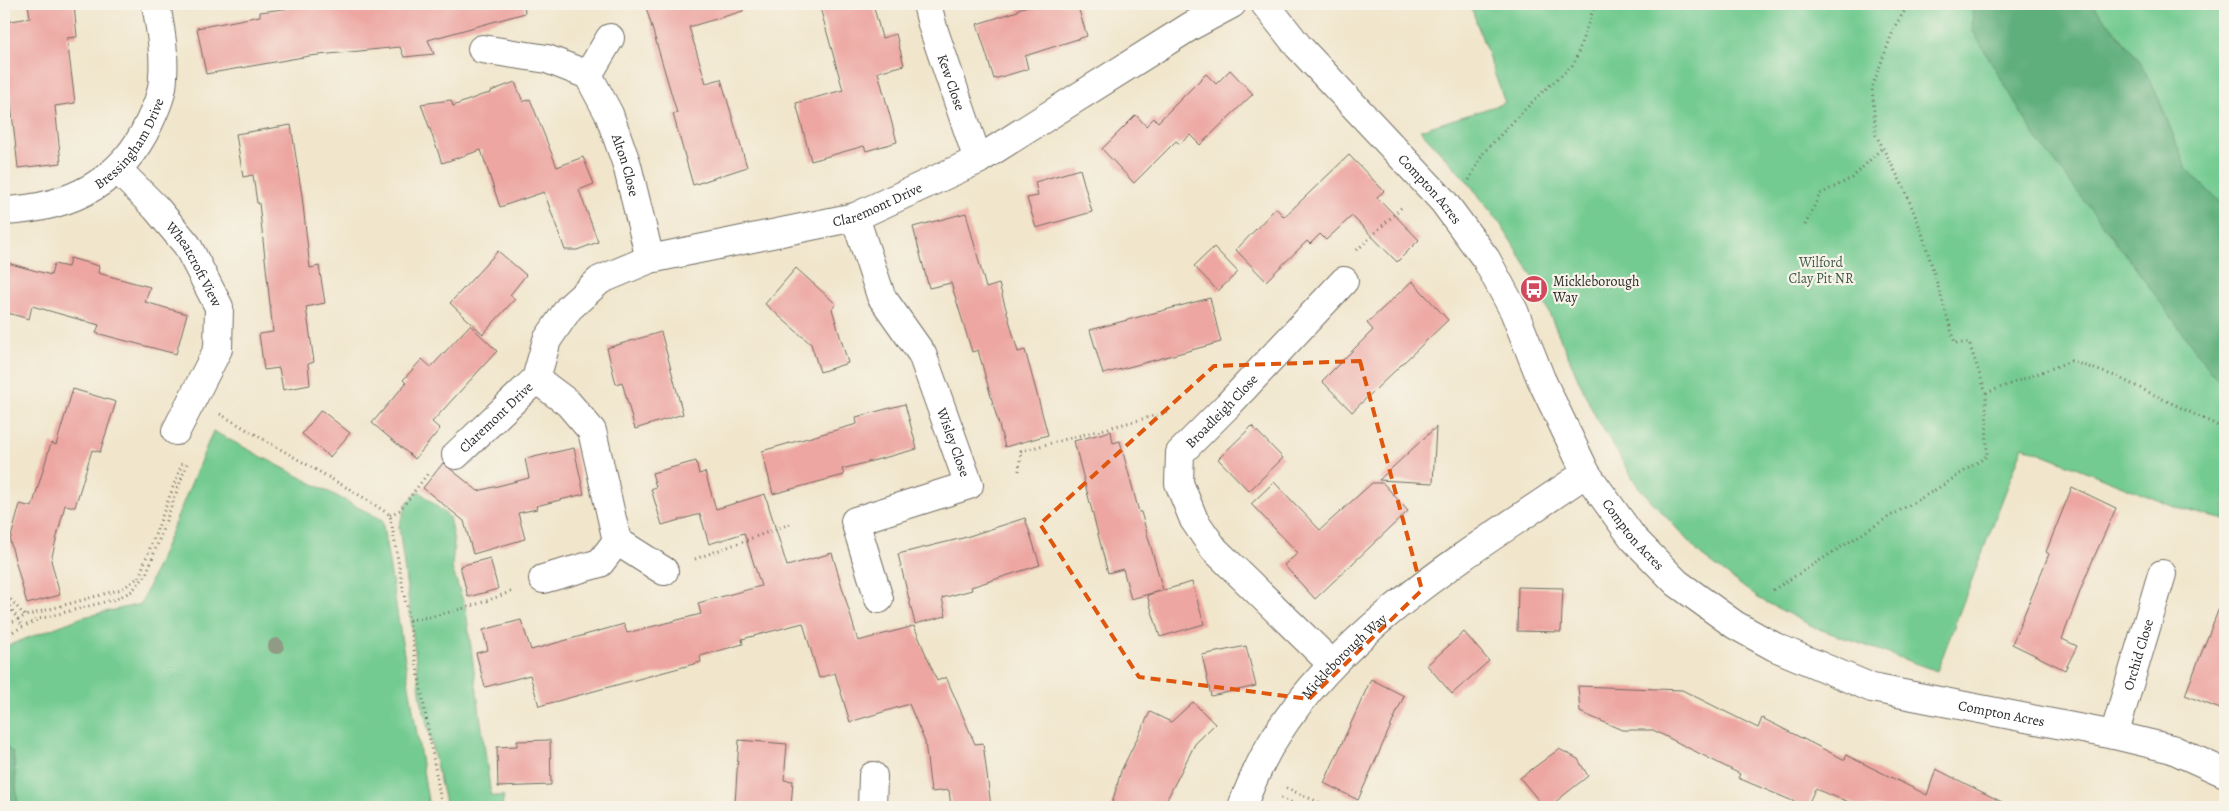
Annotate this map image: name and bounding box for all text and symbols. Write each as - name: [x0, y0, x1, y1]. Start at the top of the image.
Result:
- street label: Kew Close: [933, 52, 969, 113]
- street label: Bressingham Drive: [91, 96, 169, 194]
- street label: Alton Close: [606, 131, 643, 199]
- street label: Compton Acres: [1394, 150, 1466, 228]
- street label: Claremont Drive: [831, 178, 925, 231]
- street label: Wheatcroft View: [161, 217, 226, 310]
- park label: Wilford Clay Pit NR: [1789, 253, 1854, 288]
- place label: Mickleborough Way: [1552, 272, 1640, 307]
- bus stop icon: Mickleborough Way: [1519, 274, 1549, 304]
- street label: Broadleigh Close: [1181, 370, 1262, 452]
- street label: Claremont Drive: [455, 378, 537, 457]
- street label: Wisley Close: [932, 404, 974, 480]
- street label: Compton Acres: [1598, 495, 1668, 575]
- street label: Mickleborough Way: [1297, 609, 1391, 703]
- street label: Orchid Close: [2119, 617, 2158, 693]
- street label: Compton Acres: [1957, 696, 2046, 731]

